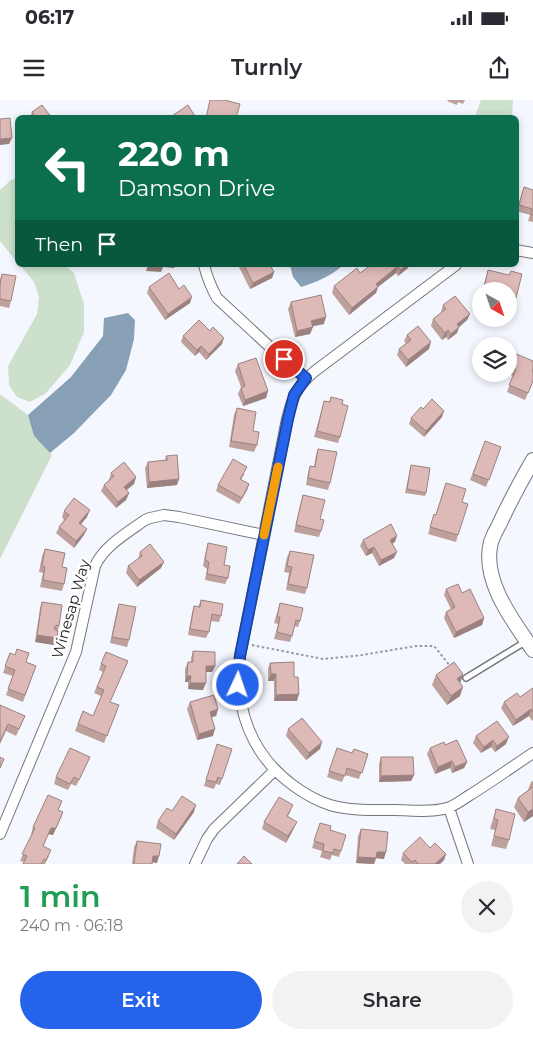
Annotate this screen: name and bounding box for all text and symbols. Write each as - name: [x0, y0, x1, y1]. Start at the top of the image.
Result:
- text: 06:17: [25, 6, 74, 29]
- icon: menu: [20, 54, 48, 82]
- text: Turnly: [231, 54, 302, 81]
- icon: share: [485, 54, 513, 82]
- text: 220 m: [118, 132, 230, 175]
- icon: left: [35, 135, 100, 200]
- text: Damson Drive: [118, 175, 275, 202]
- icon: arrive: [93, 230, 121, 258]
- text: Then: [35, 233, 83, 256]
- north arrow: [472, 282, 518, 328]
- map controls: [472, 282, 517, 382]
- button: layers: [472, 337, 517, 382]
- pin: [263, 338, 305, 380]
- icon: arrive: [270, 345, 298, 373]
- street label: Winesap Way: [47, 556, 94, 661]
- position arrow: [211, 658, 263, 710]
- text: 1 min: [20, 878, 101, 915]
- button: close: [461, 881, 513, 933]
- text: 240 m · 06:18: [20, 916, 123, 935]
- button: Exit: [20, 971, 262, 1029]
- button: Share: [272, 971, 513, 1029]

